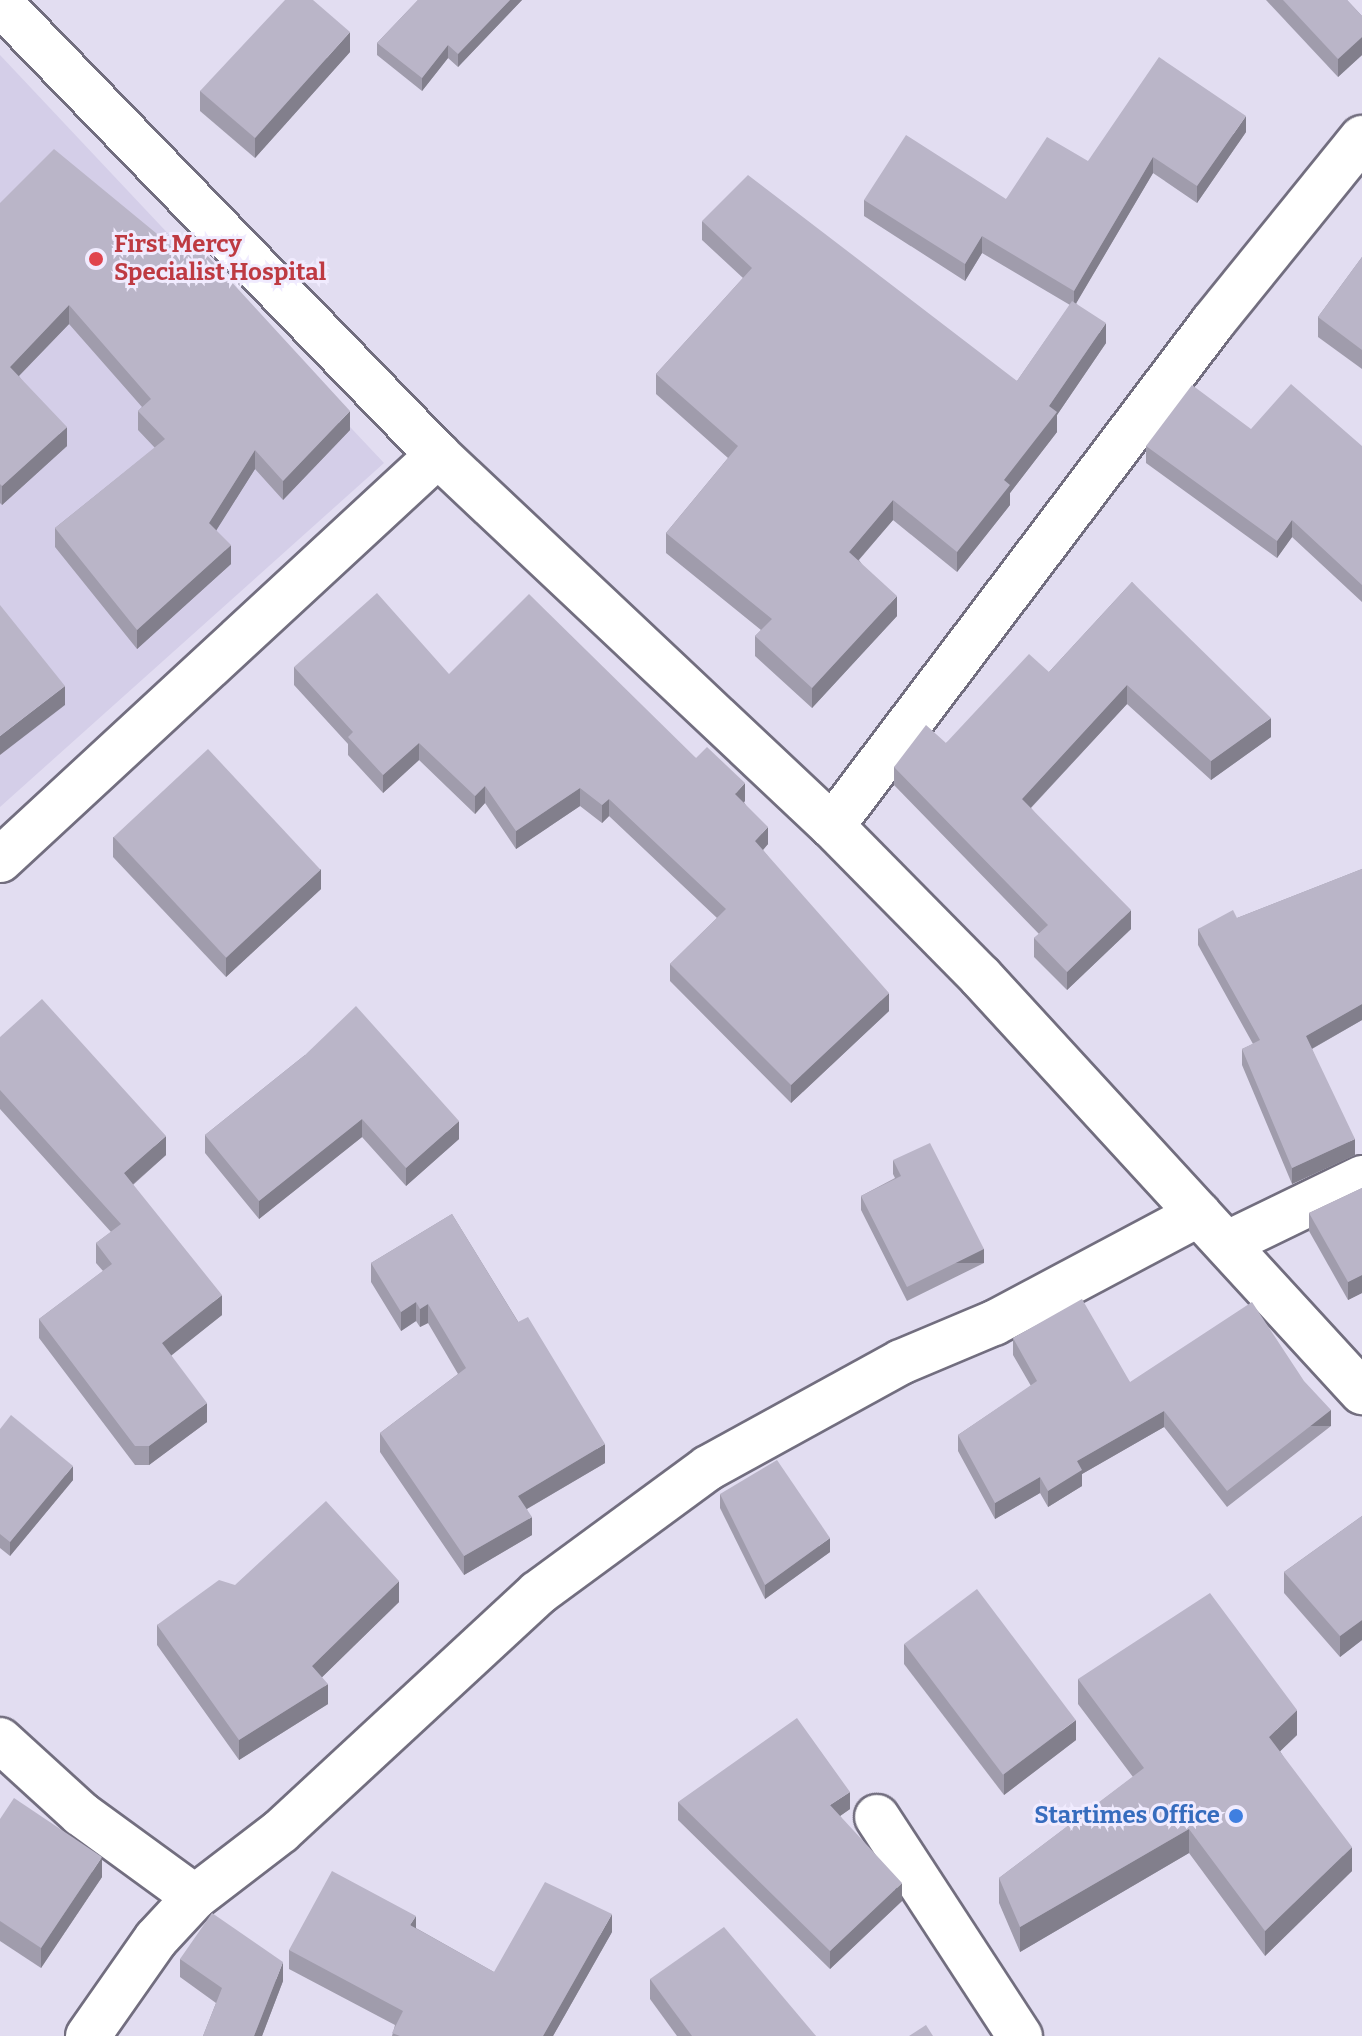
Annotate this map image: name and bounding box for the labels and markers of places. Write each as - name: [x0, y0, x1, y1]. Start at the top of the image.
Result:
- place label: First Mercy Specialist Hospital: [114, 231, 326, 287]
- marker: First Mercy Specialist Hospital: [85, 248, 107, 270]
- place label: Startimes Office: [1034, 1802, 1220, 1830]
- marker: Startimes Office: [1227, 1807, 1245, 1825]

